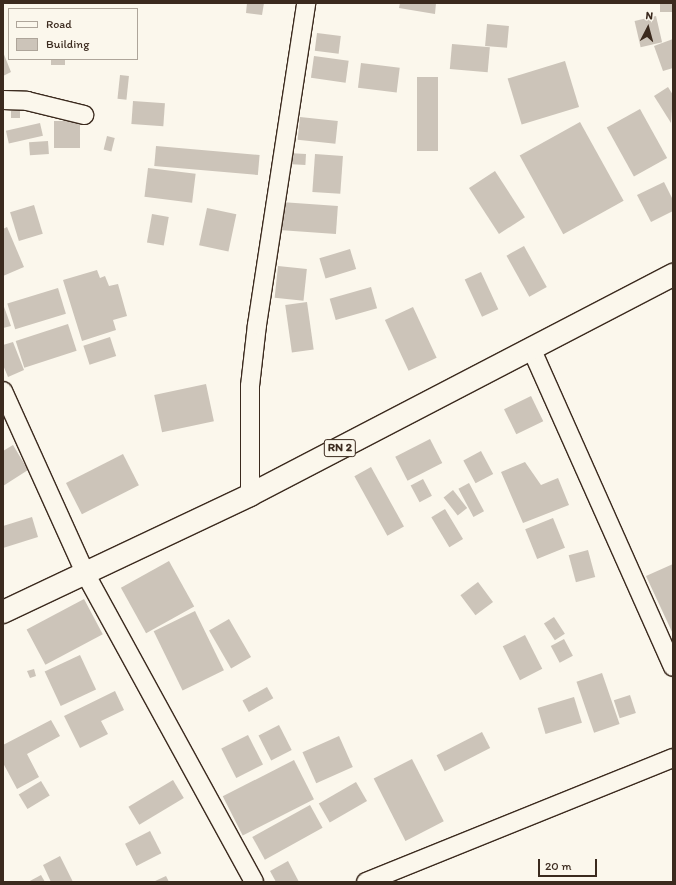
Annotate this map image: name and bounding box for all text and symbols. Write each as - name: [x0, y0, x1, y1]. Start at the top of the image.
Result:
- legend: [8, 8, 138, 60]
- north arrow: [628, 8, 668, 48]
- text: N: [645, 9, 654, 22]
- text: Road: [46, 17, 72, 31]
- text: Building: [46, 37, 89, 51]
- road number: RN 2: [323, 438, 357, 458]
- scale bar: [540, 851, 599, 877]
- text: 20 m: [545, 859, 572, 873]

